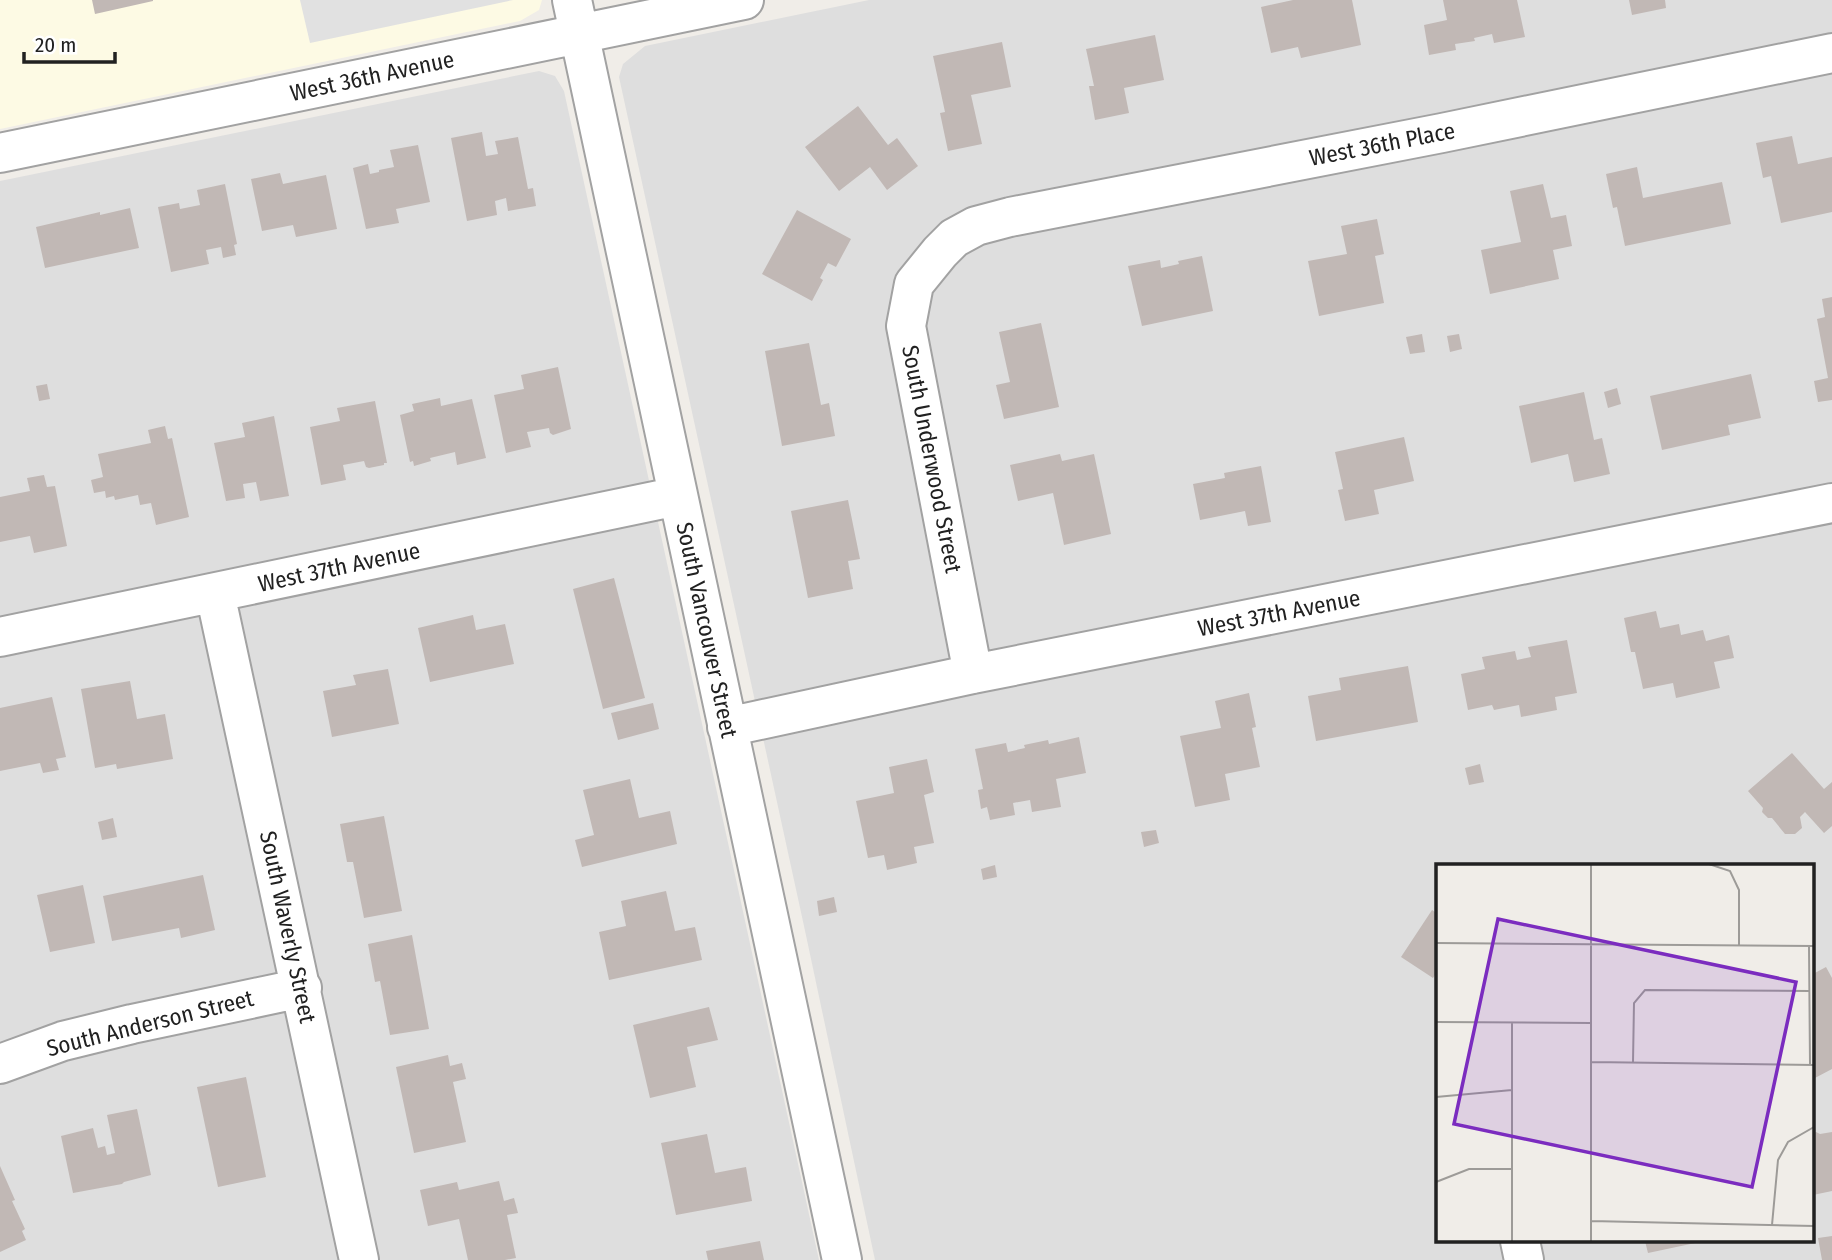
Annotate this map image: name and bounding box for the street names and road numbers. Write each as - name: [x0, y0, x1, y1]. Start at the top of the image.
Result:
- street label: West 36th Avenue: [287, 45, 457, 107]
- street label: West 36th Place: [1307, 116, 1457, 172]
- street label: South Underwood Street: [896, 343, 968, 576]
- street label: South Vancouver Street: [670, 520, 744, 741]
- street label: West 37th Avenue: [255, 536, 423, 598]
- street label: West 37th Avenue: [1195, 584, 1363, 642]
- street label: South Waverly Street: [254, 828, 322, 1026]
- street label: South Anderson Street: [44, 984, 257, 1062]

